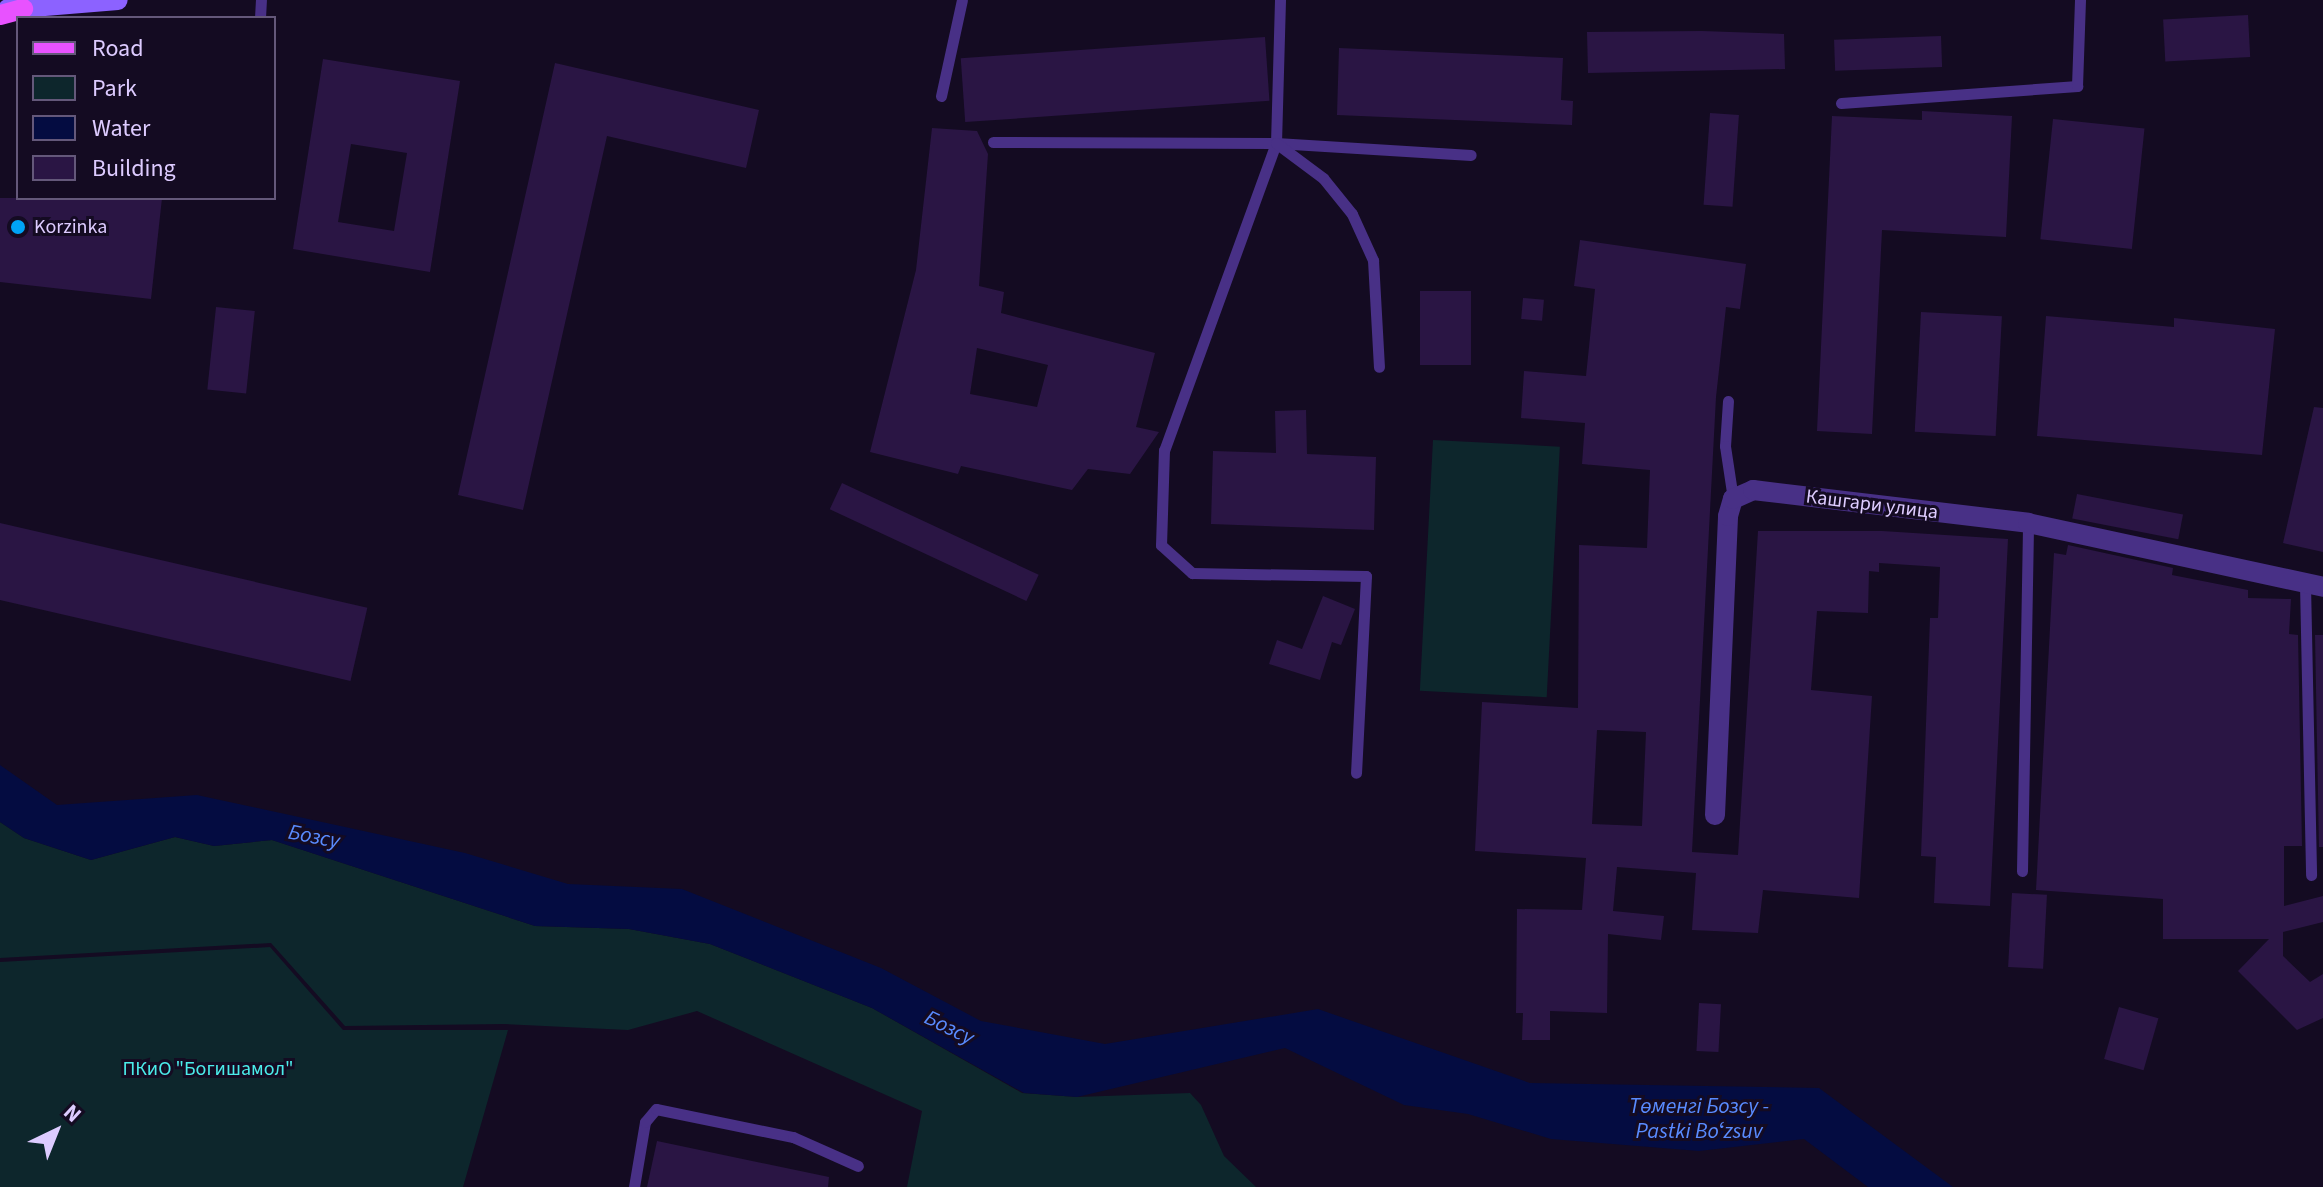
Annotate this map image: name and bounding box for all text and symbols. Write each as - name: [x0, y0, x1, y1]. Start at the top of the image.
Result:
- legend: [16, 16, 276, 200]
- text: Road: [92, 31, 144, 66]
- text: Park: [92, 71, 137, 106]
- text: Water: [92, 111, 150, 146]
- text: Building: [92, 151, 176, 186]
- place label: Korzinka: [34, 215, 107, 239]
- marker: Korzinka: [9, 218, 27, 236]
- street label: Кашгари улица: [1804, 485, 1940, 525]
- water label: Бозсу: [286, 819, 342, 855]
- water label: Бозсу: [920, 1005, 978, 1051]
- park label: ПКиО "Богишамол": [122, 1057, 294, 1081]
- north arrow: [16, 1091, 96, 1171]
- water label: Төменгі Бозсу - Pastki Boʻzsuv: [1629, 1093, 1769, 1144]
- text: N: [56, 1097, 89, 1130]

